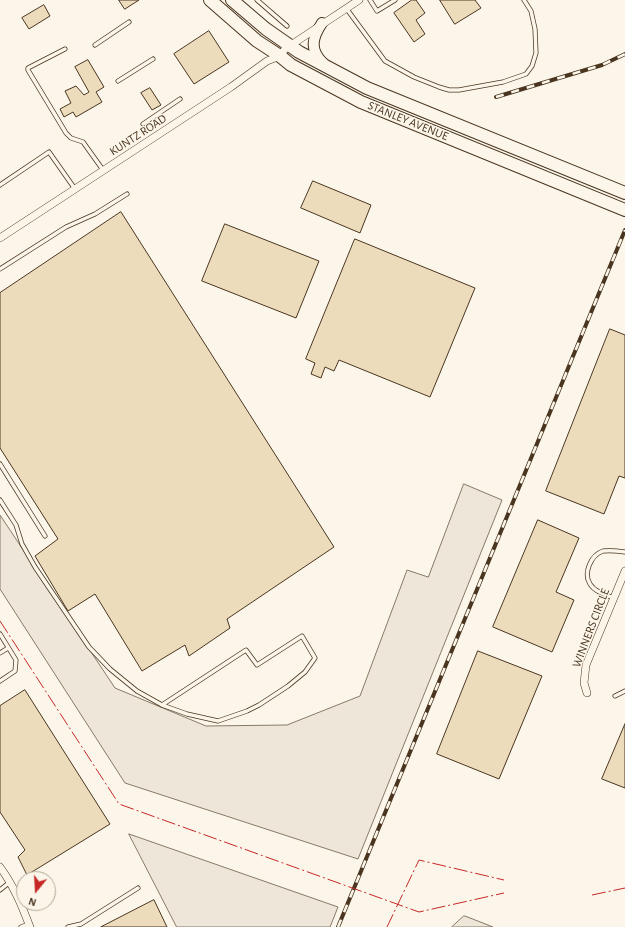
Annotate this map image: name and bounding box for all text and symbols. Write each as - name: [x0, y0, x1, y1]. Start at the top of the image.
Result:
- street label: STANLEY AVENUE: [366, 98, 450, 144]
- street label: KUNTZ ROAD: [107, 111, 169, 159]
- street label: WINNERS CIRCLE: [569, 586, 613, 670]
- north arrow: [16, 871, 56, 911]
- text: N: [27, 896, 38, 908]

